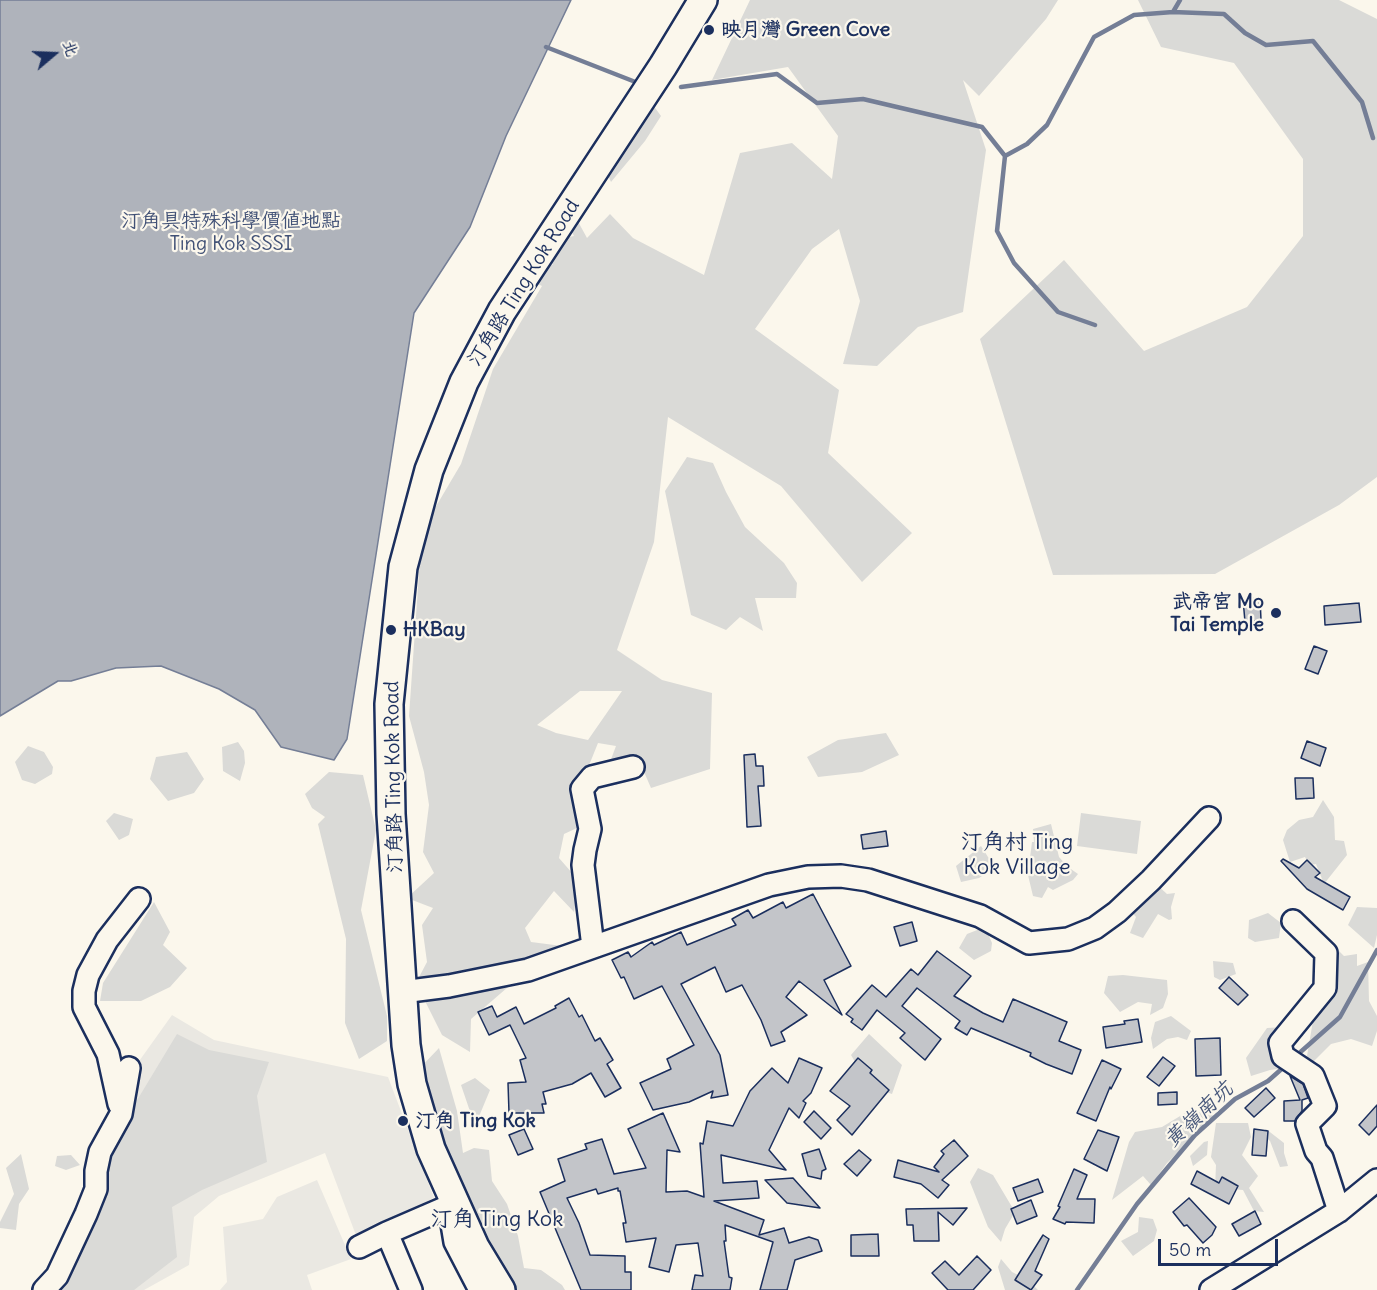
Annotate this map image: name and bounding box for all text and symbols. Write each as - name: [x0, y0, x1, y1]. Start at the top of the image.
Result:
- place label: 映月灣 Green Cove: [721, 18, 890, 42]
- marker: 映月灣 Green Cove: [702, 23, 716, 37]
- north arrow: [24, 24, 84, 84]
- text: 北: [59, 37, 83, 59]
- street label: 汀角路 Ting Kok Road: [463, 195, 585, 371]
- park label: 汀角具特殊科學價值地點 Ting Kok SSSI: [121, 209, 341, 256]
- place label: 武帝宮 Mo Tai Temple: [1170, 590, 1264, 637]
- marker: 武帝宮 Mo Tai Temple: [1269, 606, 1283, 620]
- place label: HKBay: [403, 618, 465, 642]
- marker: HKBay: [384, 623, 398, 637]
- street label: 汀角路 Ting Kok Road: [380, 681, 408, 873]
- district label: 汀角村 Ting Kok Village: [955, 830, 1079, 882]
- water label: 黃嶺南坑: [1160, 1077, 1238, 1153]
- place label: 汀角 Ting Kok: [415, 1109, 536, 1133]
- marker: 汀角 Ting Kok: [396, 1114, 410, 1128]
- district label: 汀角 Ting Kok: [431, 1207, 563, 1233]
- scale bar: [1161, 1227, 1281, 1265]
- text: 50 m: [1169, 1238, 1211, 1261]

